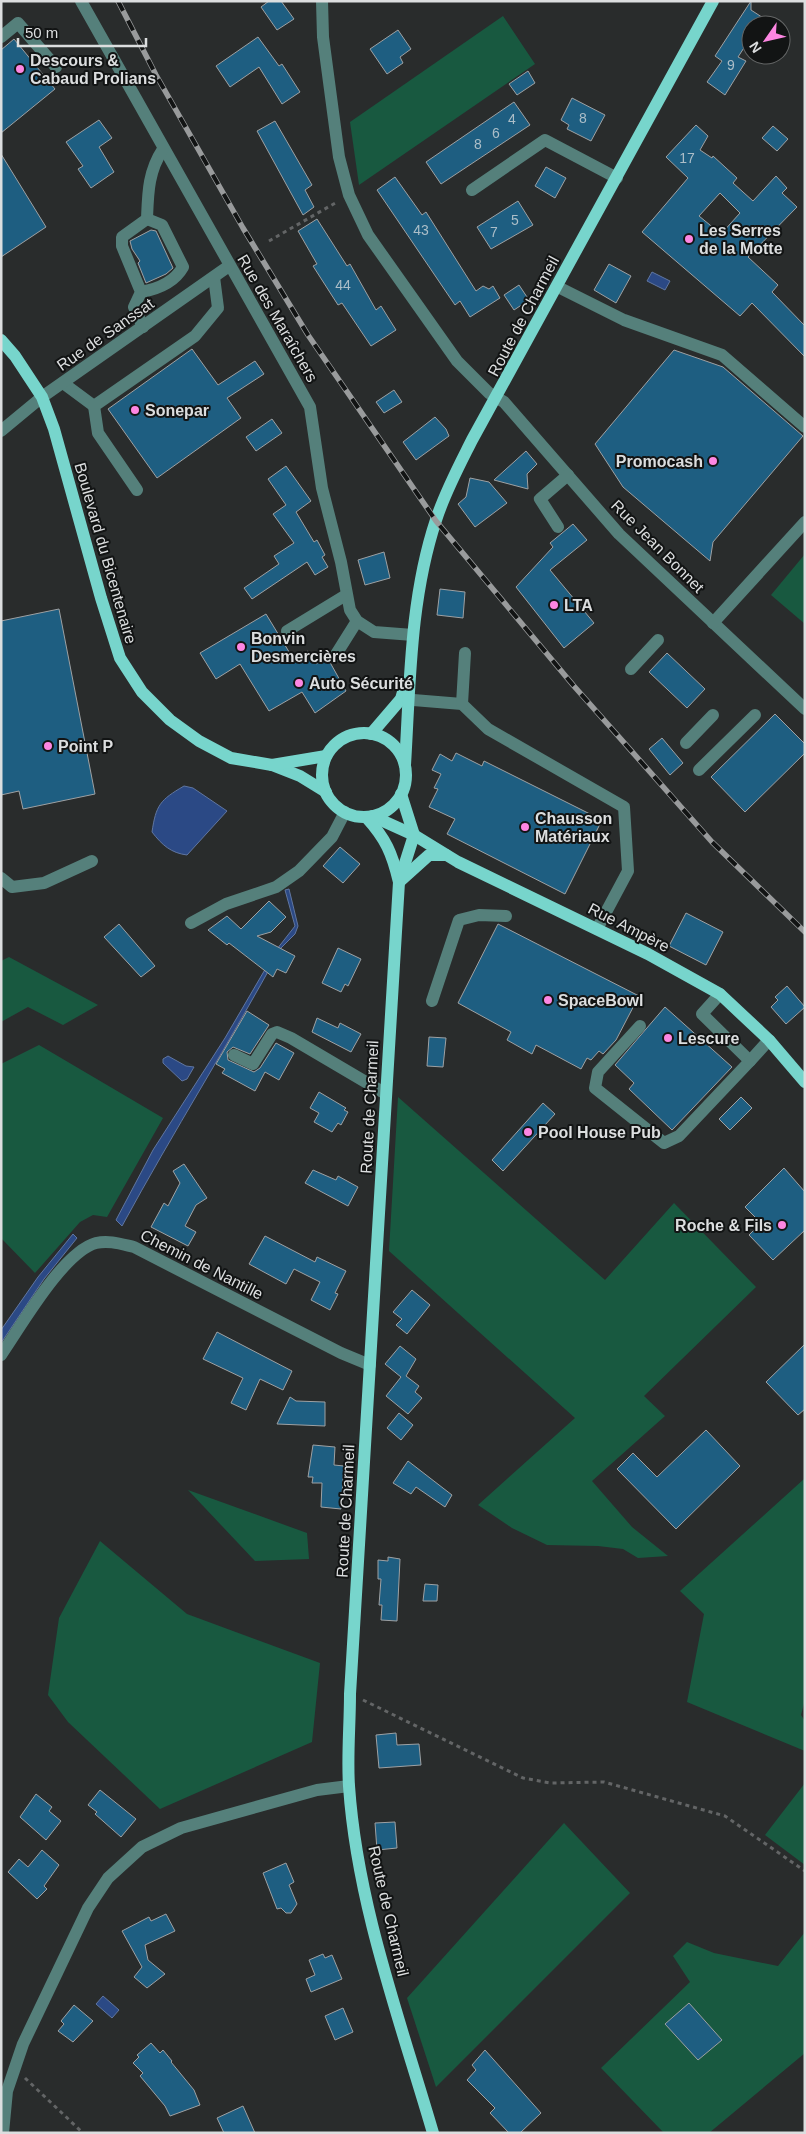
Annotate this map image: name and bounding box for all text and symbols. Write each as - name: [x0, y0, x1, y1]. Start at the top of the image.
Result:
- scale bar: [18, 15, 145, 47]
- north arrow: [741, 15, 791, 65]
- text: 50 m: [25, 24, 58, 41]
- text: N: [746, 39, 765, 56]
- place label: Descours & Cabaud Prolians: [30, 52, 156, 87]
- house number: 9: [727, 57, 735, 73]
- marker: Descours & Cabaud Prolians: [14, 63, 26, 75]
- house number: 8: [579, 110, 587, 126]
- house number: 4: [508, 111, 516, 127]
- house number: 6: [492, 125, 500, 141]
- house number: 8: [474, 136, 482, 152]
- house number: 17: [679, 150, 695, 166]
- house number: 5: [511, 212, 519, 228]
- house number: 43: [413, 222, 429, 238]
- place label: Les Serres de la Motte: [699, 222, 783, 257]
- house number: 7: [490, 224, 498, 240]
- marker: Les Serres de la Motte: [683, 233, 695, 245]
- street label: Rue des Maraîchers: [234, 252, 321, 385]
- street label: Route de Charmeil: [485, 253, 562, 379]
- house number: 44: [335, 277, 351, 293]
- street label: Rue de Sanssat: [54, 294, 157, 374]
- place label: Sonepar: [145, 402, 209, 419]
- marker: Sonepar: [129, 404, 141, 416]
- place label: Promocash: [616, 453, 703, 470]
- marker: Promocash: [707, 455, 719, 467]
- street label: Boulevard du Bicentenaire: [71, 461, 140, 646]
- street label: Rue Jean Bonnet: [608, 497, 708, 596]
- place label: LTA: [564, 597, 593, 614]
- marker: LTA: [548, 599, 560, 611]
- place label: Bonvin Desmercières: [251, 630, 356, 665]
- marker: Bonvin Desmercières: [235, 641, 247, 653]
- place label: Auto Sécurité: [309, 675, 413, 692]
- marker: Auto Sécurité: [293, 677, 305, 689]
- place label: Point P: [58, 738, 113, 755]
- marker: Point P: [42, 740, 54, 752]
- place label: Chausson Matériaux: [535, 810, 612, 845]
- marker: Chausson Matériaux: [519, 821, 531, 833]
- street label: Rue Ampère: [585, 900, 672, 955]
- place label: SpaceBowl: [558, 992, 643, 1009]
- marker: SpaceBowl: [542, 994, 554, 1006]
- place label: Lescure: [678, 1030, 739, 1047]
- marker: Lescure: [662, 1032, 674, 1044]
- street label: Route de Charmeil: [358, 1040, 381, 1174]
- place label: Pool House Pub: [538, 1124, 661, 1141]
- marker: Pool House Pub: [522, 1126, 534, 1138]
- place label: Roche & Fils: [675, 1217, 772, 1234]
- marker: Roche & Fils: [776, 1219, 788, 1231]
- street label: Chemin de Nantille: [138, 1226, 266, 1303]
- street label: Route de Charmeil: [334, 1444, 357, 1578]
- street label: Route de Charmeil: [365, 1844, 412, 1978]

